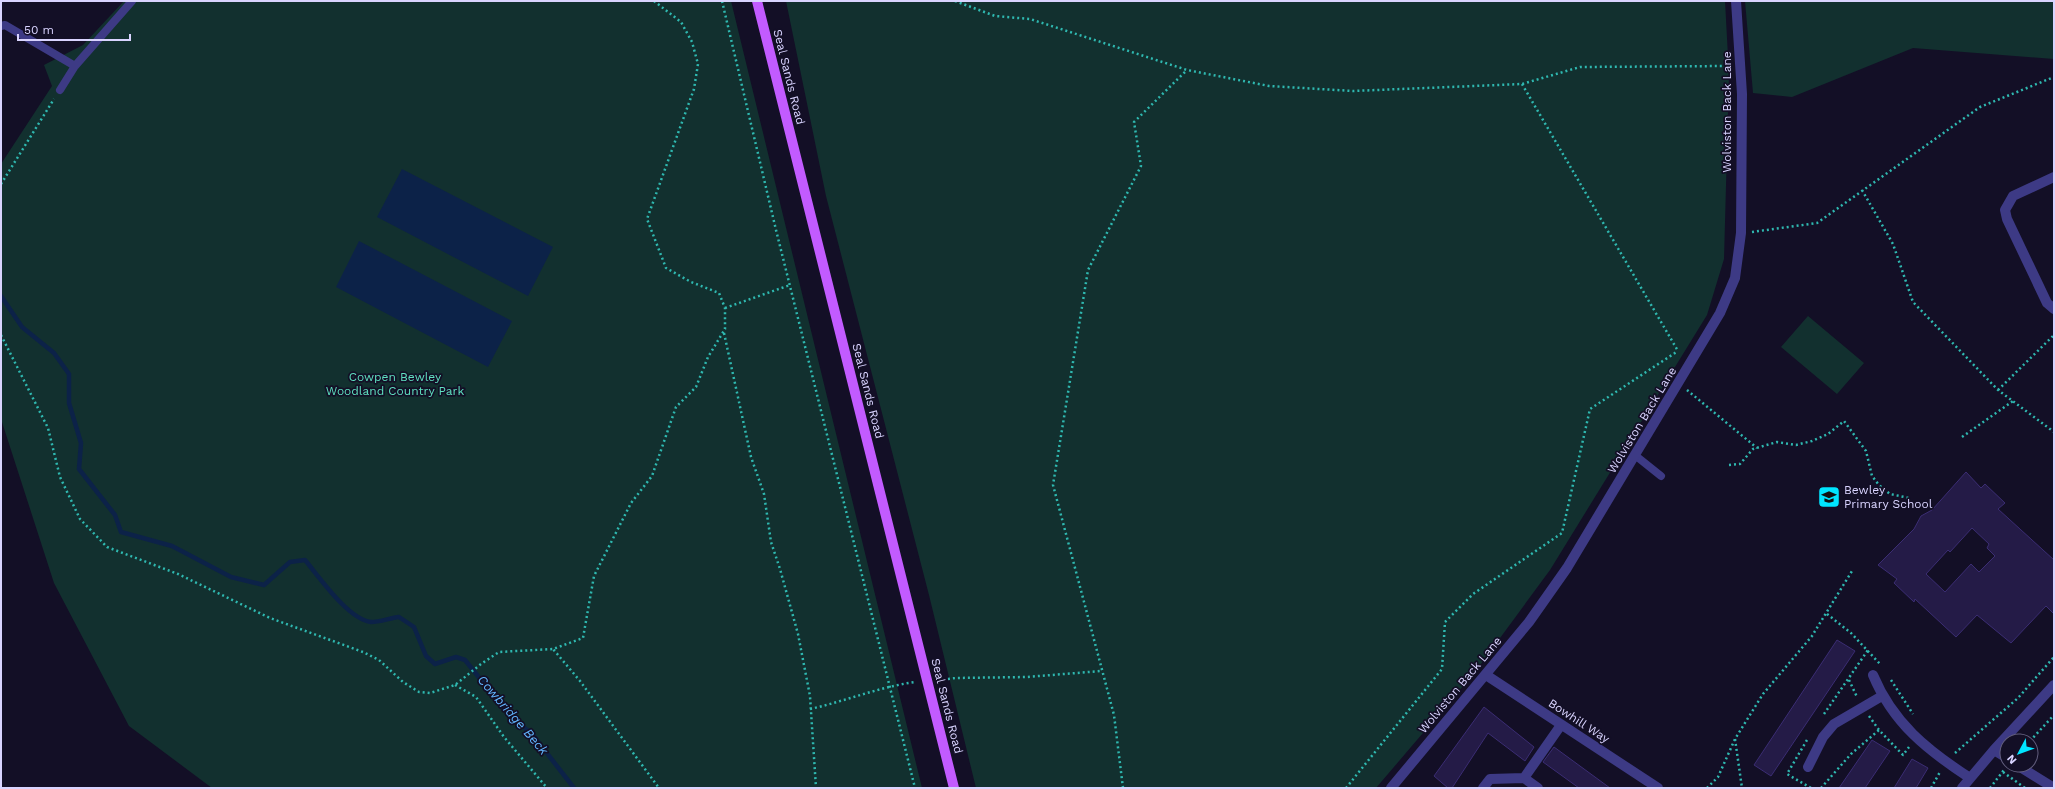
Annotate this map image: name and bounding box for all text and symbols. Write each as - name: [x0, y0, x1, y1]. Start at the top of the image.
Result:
- scale bar: [18, 16, 130, 42]
- text: 50 m: [24, 23, 54, 37]
- street label: Seal Sands Road: [770, 28, 808, 126]
- street label: Wolviston Back Lane: [1720, 51, 1734, 173]
- street label: Seal Sands Road: [849, 342, 887, 440]
- street label: Wolviston Back Lane: [1605, 364, 1679, 476]
- park label: Cowpen Bewley Woodland Country Park: [326, 370, 464, 398]
- place label: Bewley Primary School: [1844, 483, 1933, 511]
- school or university icon: Bewley Primary School: [1816, 484, 1842, 510]
- street label: Wolviston Back Lane: [1416, 634, 1504, 736]
- street label: Seal Sands Road: [928, 657, 966, 755]
- water label: Cowbridge Beck: [474, 672, 552, 758]
- street label: Bowhill Way: [1546, 696, 1613, 746]
- north arrow: [1999, 733, 2039, 773]
- text: N: [2004, 752, 2019, 767]

